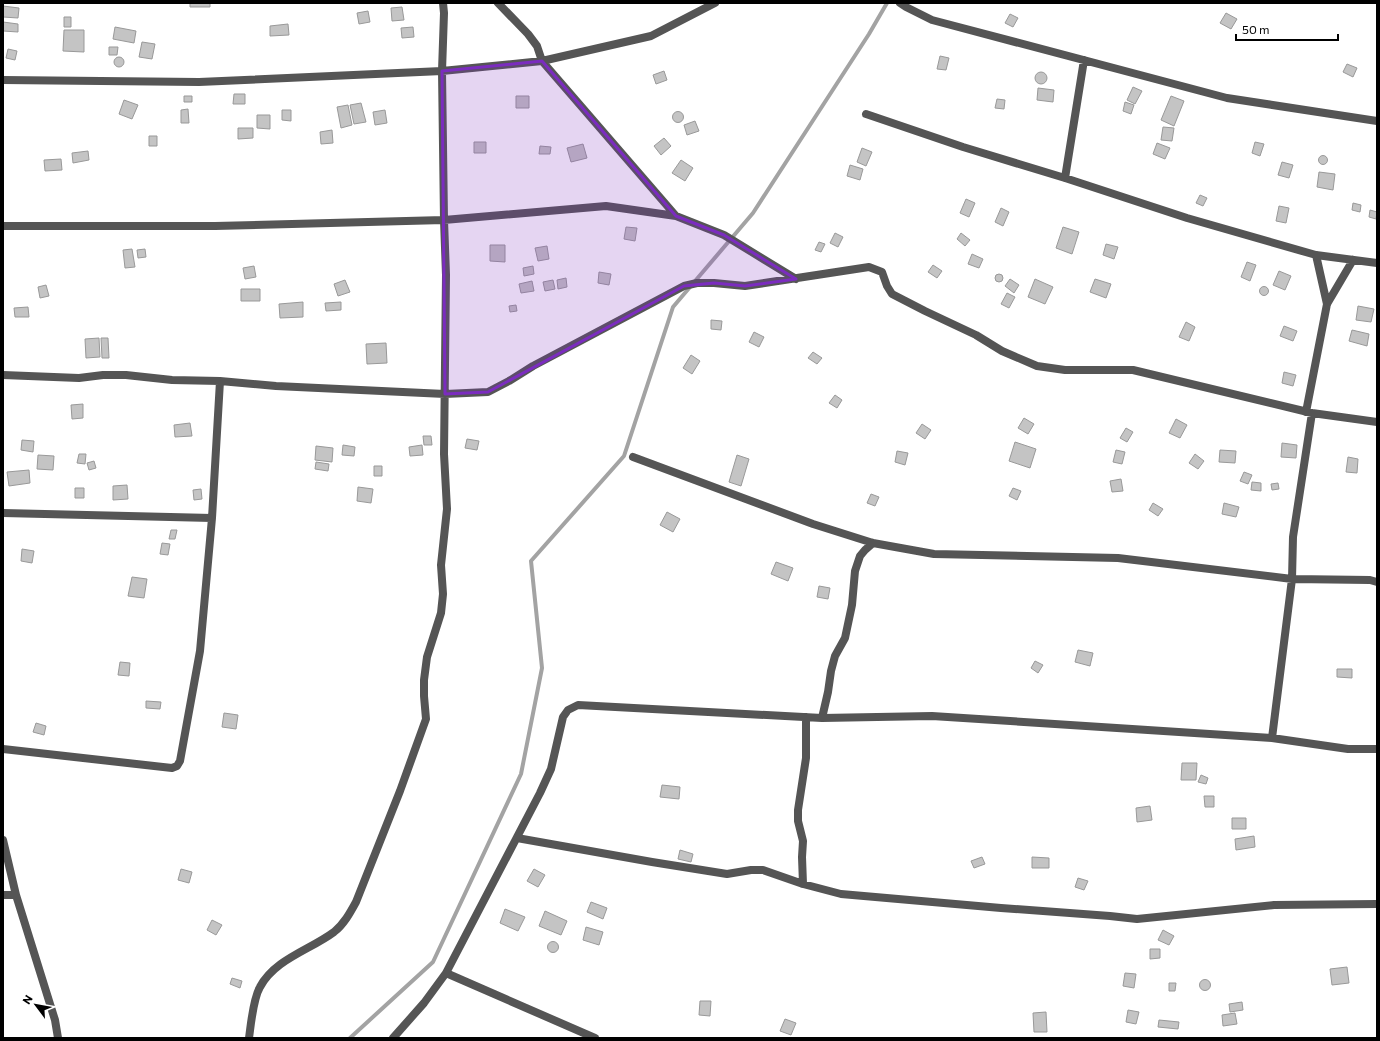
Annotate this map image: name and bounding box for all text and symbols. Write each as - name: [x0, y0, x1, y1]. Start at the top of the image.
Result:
- scale bar: [1236, 16, 1338, 42]
- text: 50 m: [1242, 22, 1270, 36]
- north arrow: [16, 985, 56, 1025]
- text: N: [19, 992, 35, 1006]

